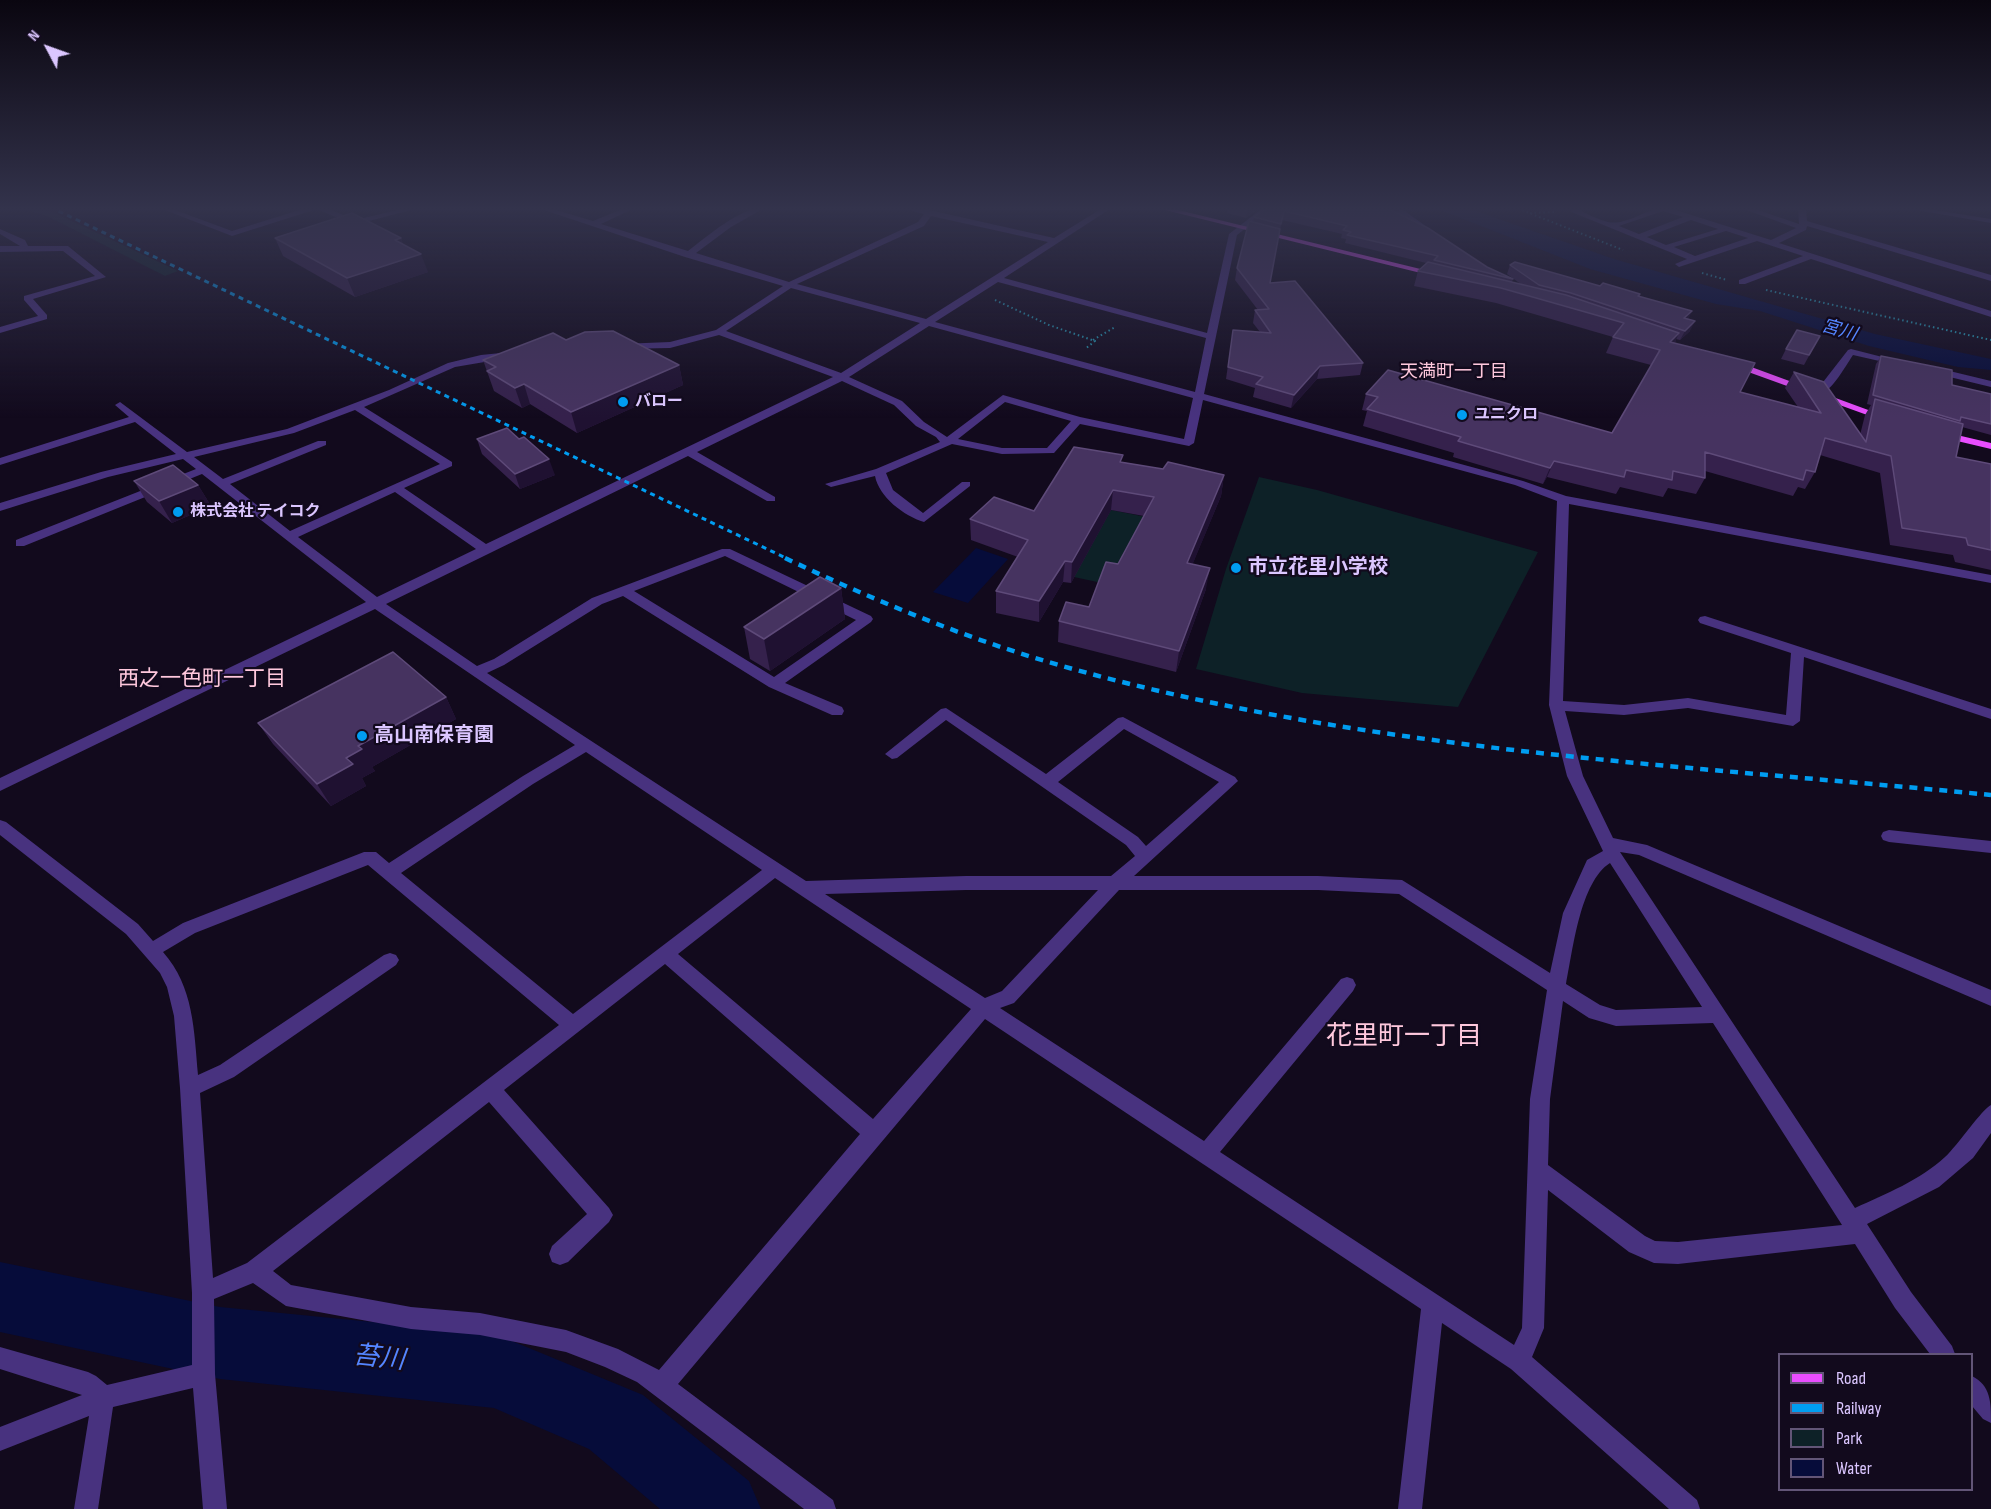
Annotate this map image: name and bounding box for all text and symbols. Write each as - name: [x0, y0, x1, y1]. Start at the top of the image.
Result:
- north arrow: [18, 18, 78, 78]
- text: N: [24, 26, 44, 45]
- water label: 宮川: [1819, 316, 1859, 346]
- district label: 天満町一丁目: [1400, 361, 1508, 383]
- place label: バロー: [635, 392, 683, 412]
- marker: バロー: [616, 395, 630, 409]
- place label: ユニクロ: [1474, 405, 1538, 425]
- marker: ユニクロ: [1455, 408, 1469, 422]
- place label: 株式会社 テイコク: [190, 502, 320, 522]
- marker: 株式会社 テイコク: [171, 505, 185, 519]
- place label: 市立花里小学校: [1248, 556, 1388, 580]
- marker: 市立花里小学校: [1229, 561, 1243, 575]
- district label: 西之一色町一丁目: [118, 667, 286, 693]
- place label: 高山南保育園: [374, 724, 494, 748]
- marker: 高山南保育園: [355, 729, 369, 743]
- district label: 花里町一丁目: [1326, 1021, 1482, 1053]
- water label: 苔川: [352, 1341, 406, 1377]
- legend: [1778, 1353, 1973, 1491]
- text: Road: [1836, 1368, 1866, 1389]
- text: Railway: [1836, 1398, 1881, 1419]
- text: Park: [1836, 1428, 1862, 1449]
- text: Water: [1836, 1458, 1872, 1479]

